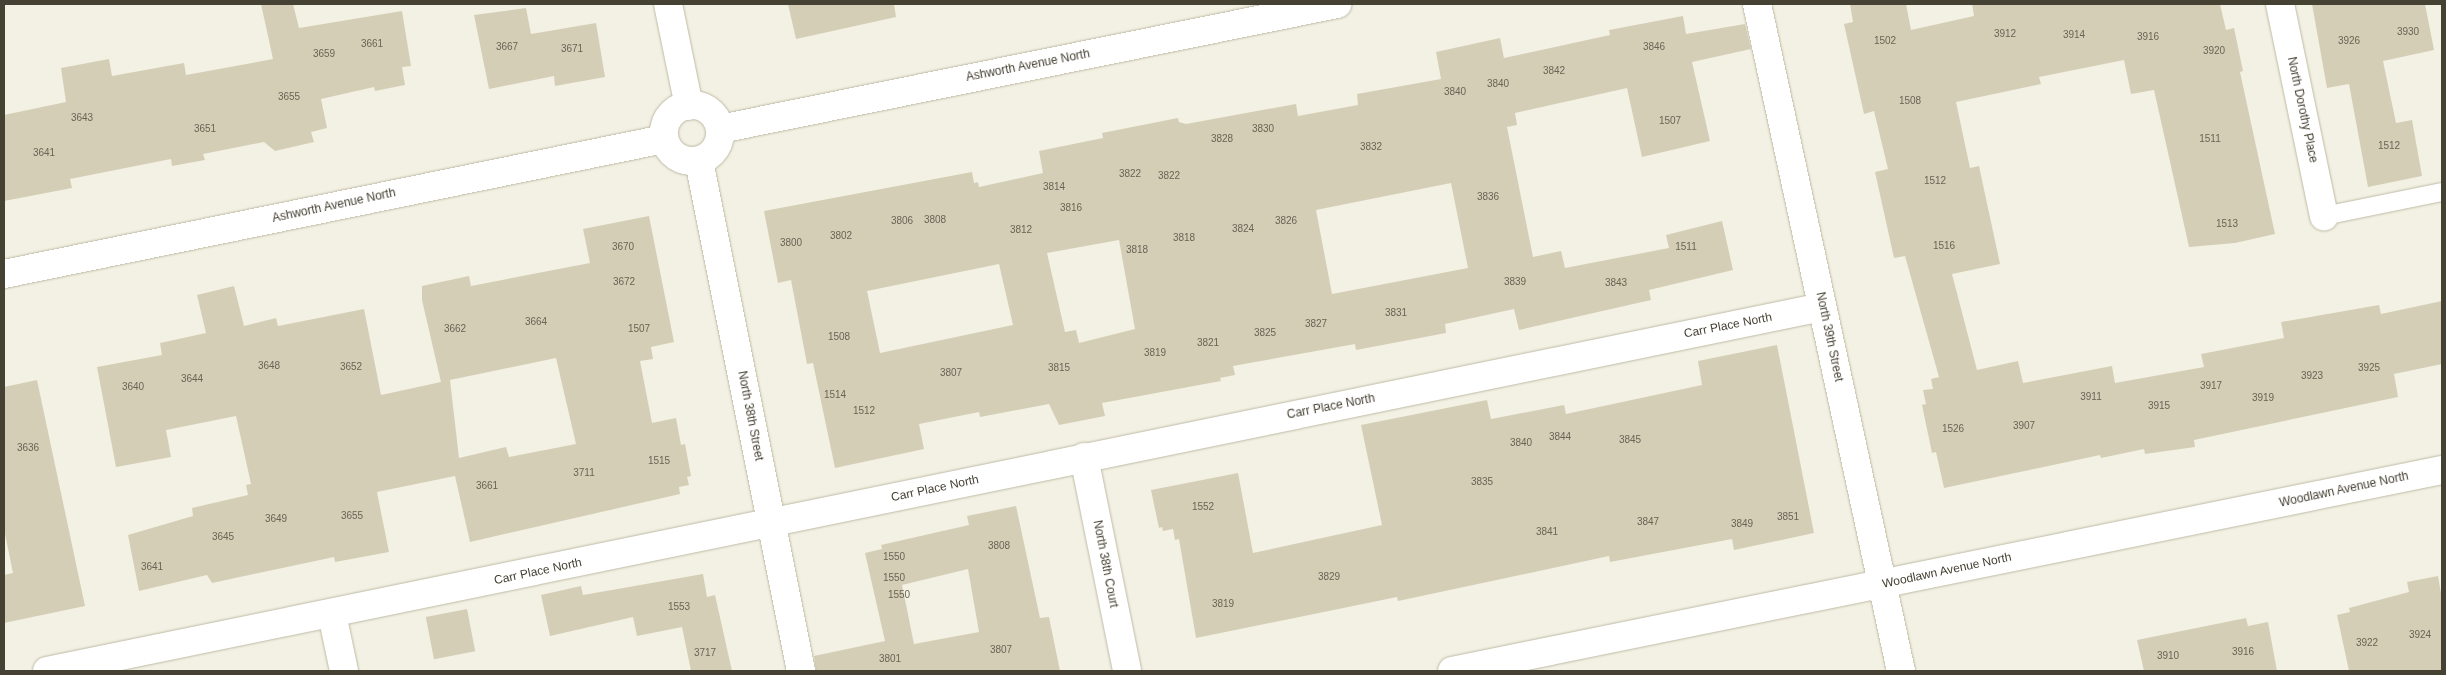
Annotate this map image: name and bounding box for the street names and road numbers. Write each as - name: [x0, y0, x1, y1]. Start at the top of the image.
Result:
- street label: Ashworth Avenue North: [965, 47, 1091, 85]
- street label: North Dorothy Place: [2284, 56, 2320, 164]
- street label: Ashworth Avenue North: [271, 186, 397, 226]
- street label: North 39th Street: [1812, 291, 1846, 383]
- street label: Carr Place North: [1683, 310, 1773, 342]
- street label: North 38th Street: [734, 370, 766, 462]
- street label: Carr Place North: [1286, 391, 1376, 423]
- street label: Woodlawn Avenue North: [2278, 469, 2410, 511]
- street label: Carr Place North: [890, 473, 980, 505]
- street label: North 38th Court: [1089, 519, 1121, 609]
- street label: Woodlawn Avenue North: [1881, 550, 2013, 592]
- street label: Carr Place North: [493, 556, 583, 588]

